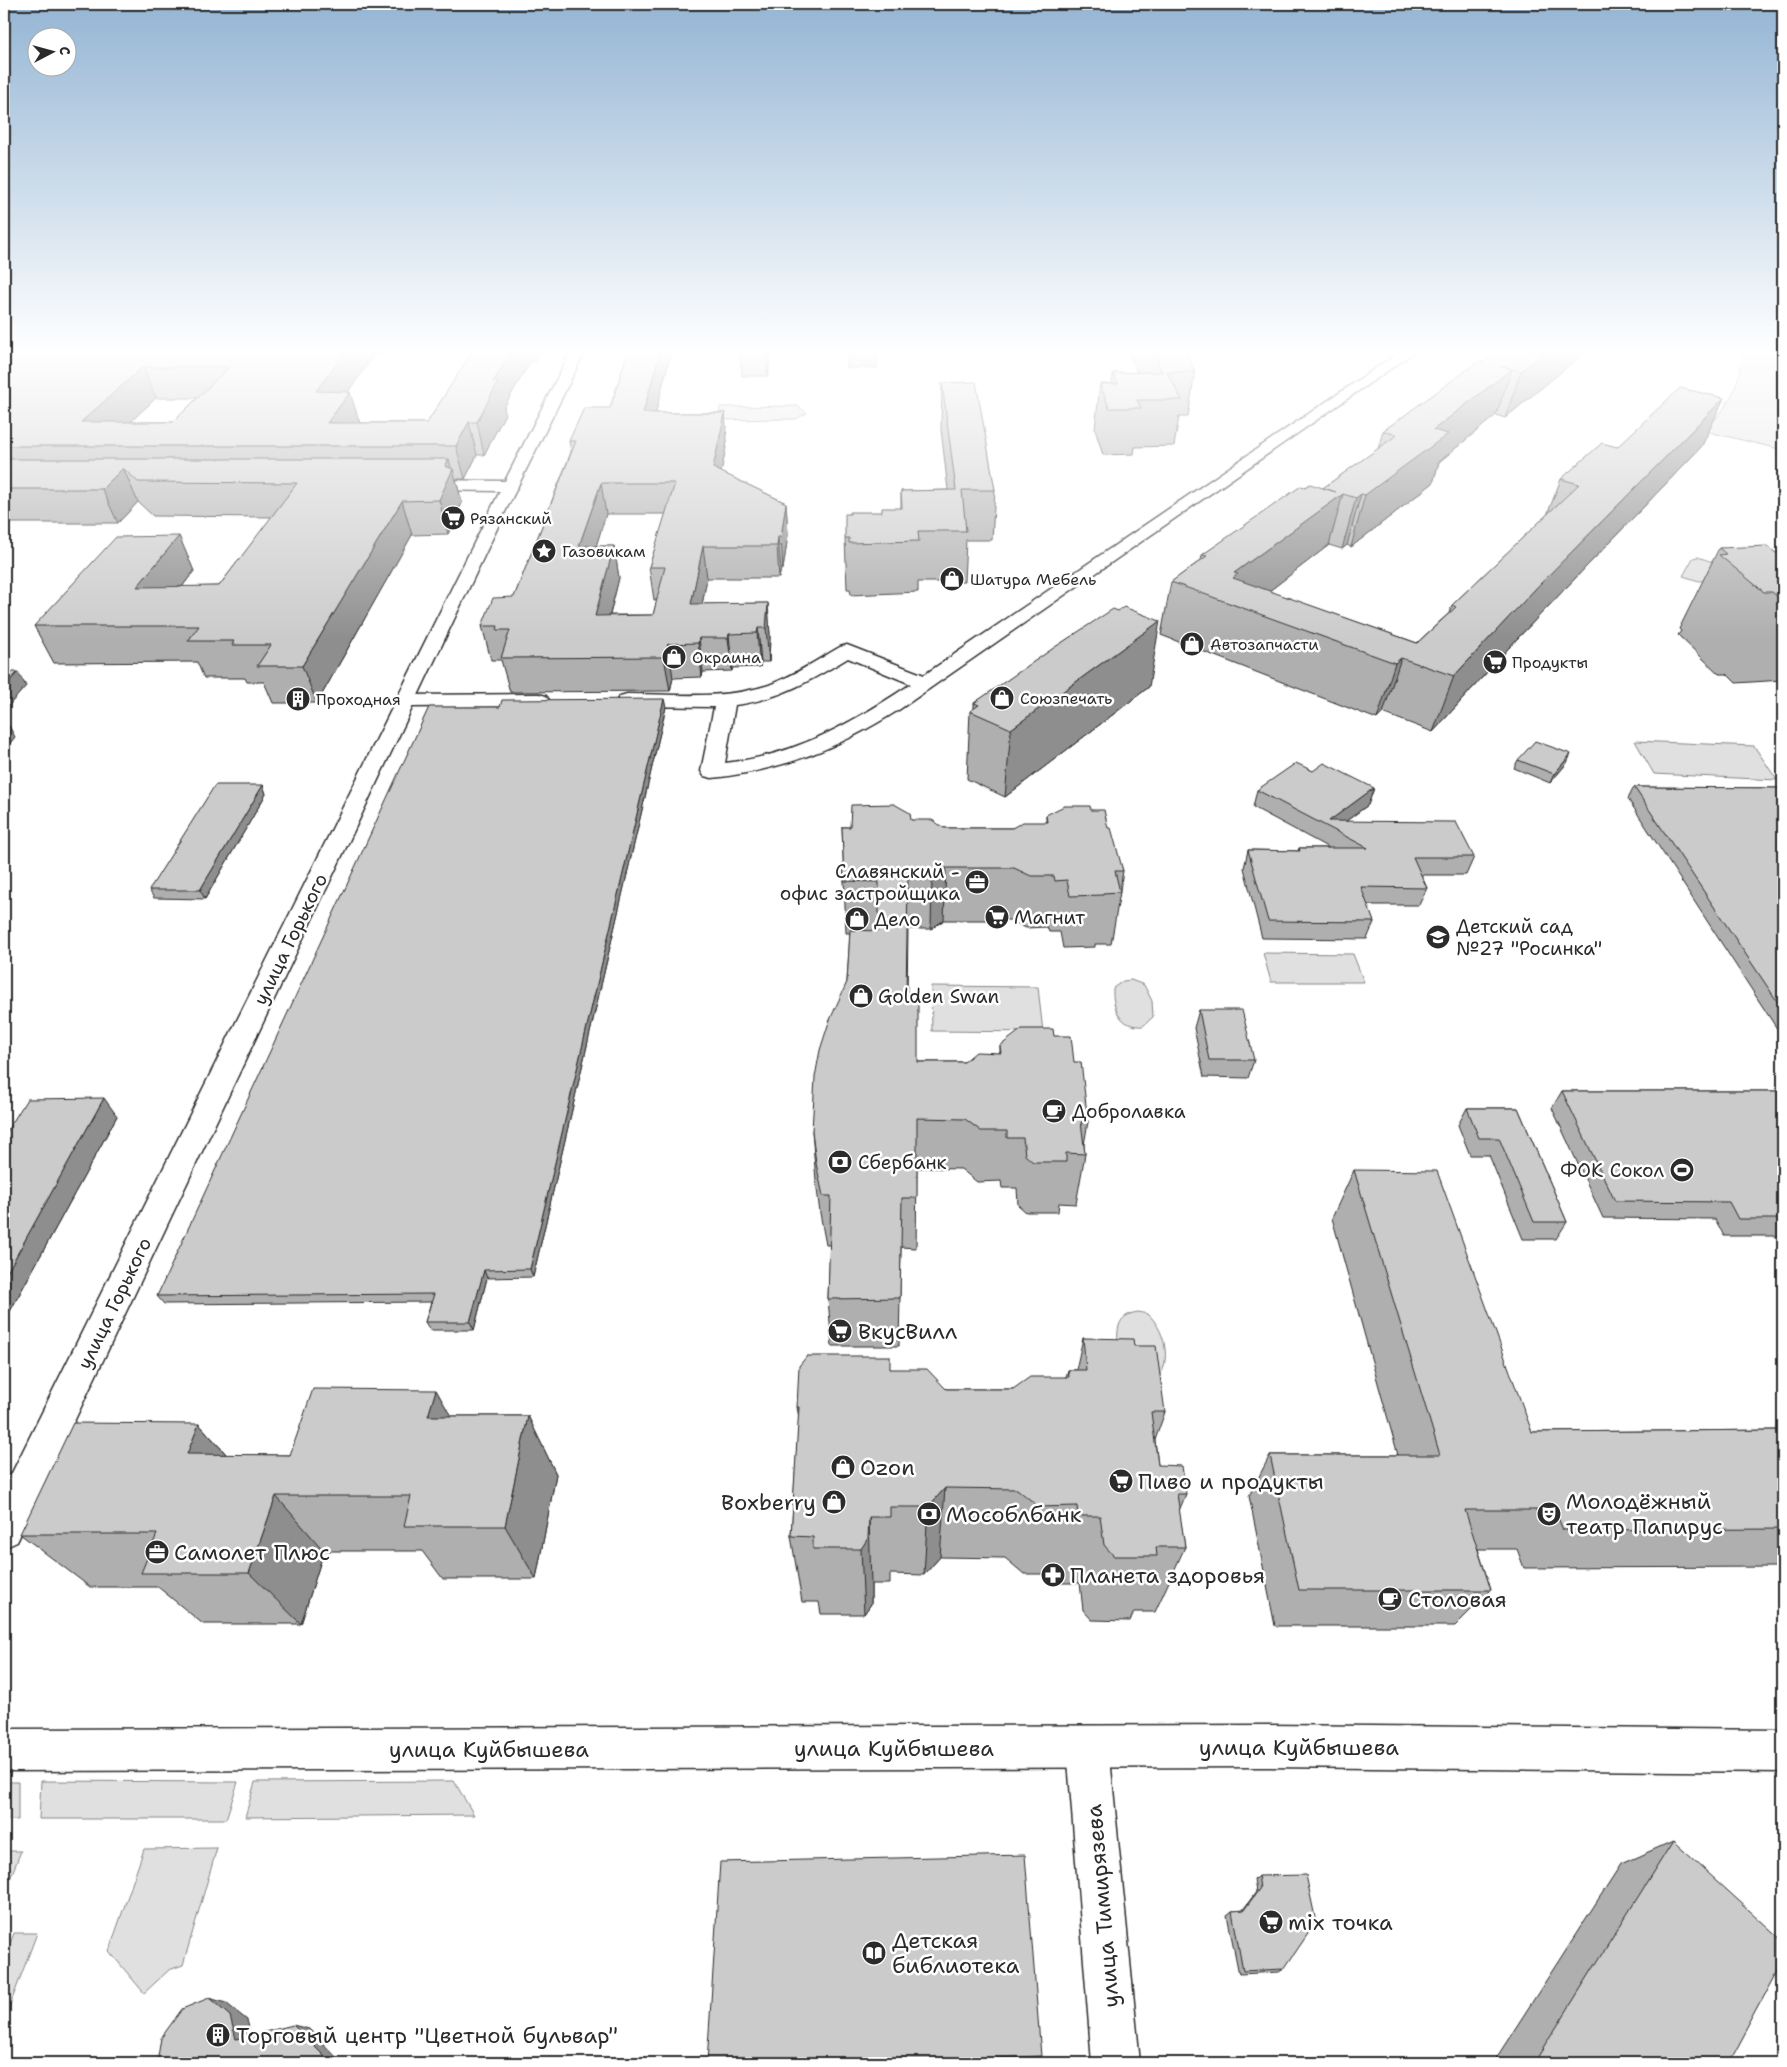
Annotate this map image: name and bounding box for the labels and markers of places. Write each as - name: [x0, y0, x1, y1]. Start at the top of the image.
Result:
- supermarket icon: Рязанский: [440, 505, 466, 531]
- place label: Рязанский: [470, 508, 552, 529]
- place icon: Газовикам: [531, 538, 557, 564]
- place label: Газовикам: [562, 541, 645, 562]
- shop icon: Шатура Мебель: [939, 566, 965, 592]
- place label: Шатура Мебель: [970, 569, 1096, 590]
- shop icon: Автозапчасти: [1179, 631, 1205, 657]
- place label: Автозапчасти: [1210, 634, 1319, 655]
- shop icon: Окраина: [661, 644, 687, 670]
- place label: Окраина: [692, 647, 761, 668]
- supermarket icon: Продукты: [1482, 649, 1508, 675]
- place label: Продукты: [1512, 652, 1588, 673]
- shop icon: Союзпечать: [989, 685, 1015, 711]
- building icon: Проходная: [285, 686, 311, 712]
- place label: Союзпечать: [1020, 688, 1112, 709]
- place label: Проходная: [316, 689, 401, 710]
- place label: Славянский - офис застройщика: [780, 859, 960, 906]
- office icon: Славянский - офис застройщика: [964, 869, 990, 895]
- supermarket icon: Магнит: [984, 904, 1010, 930]
- place label: Магнит: [1014, 905, 1085, 930]
- shop icon: Дело: [844, 906, 870, 932]
- place label: Дело: [874, 907, 921, 932]
- place label: Детский сад №27 "Росинка": [1456, 914, 1602, 961]
- school or university icon: Детский сад №27 "Росинка": [1425, 924, 1451, 950]
- shop icon: Golden Swan: [848, 983, 874, 1009]
- place label: Golden Swan: [878, 984, 999, 1009]
- cafe icon: Добролавка: [1041, 1098, 1067, 1124]
- place label: Добролавка: [1072, 1099, 1186, 1124]
- bank icon: Сбербанк: [827, 1149, 853, 1175]
- place label: Сбербанк: [858, 1150, 947, 1175]
- sports icon: ФОК Сокол: [1669, 1157, 1695, 1183]
- place label: ФОК Сокол: [1560, 1158, 1664, 1183]
- place label: ВкусВилл: [858, 1317, 957, 1346]
- supermarket icon: ВкусВилл: [827, 1318, 853, 1344]
- place label: Ozon: [860, 1453, 915, 1482]
- shop icon: Ozon: [830, 1454, 856, 1480]
- place label: Пиво и продукты: [1138, 1467, 1324, 1496]
- supermarket icon: Пиво и продукты: [1108, 1468, 1134, 1494]
- place label: Молодёжный театр Папирус: [1566, 1487, 1723, 1541]
- place label: Boxberry: [721, 1488, 816, 1517]
- shop icon: Boxberry: [821, 1489, 847, 1515]
- place label: Мособлбанк: [946, 1500, 1082, 1529]
- bank icon: Мособлбанк: [916, 1501, 942, 1527]
- theatre icon: Молодёжный театр Папирус: [1536, 1501, 1562, 1527]
- place label: Самолет Плюс: [174, 1538, 330, 1567]
- office icon: Самолет Плюс: [144, 1539, 170, 1565]
- place label: Планета здоровья: [1070, 1561, 1265, 1590]
- pharmacy icon: Планета здоровья: [1040, 1562, 1066, 1588]
- place label: Столовая: [1408, 1585, 1507, 1614]
- cafe icon: Столовая: [1377, 1586, 1403, 1612]
- place label: mix точка: [1288, 1908, 1393, 1937]
- supermarket icon: mix точка: [1258, 1909, 1284, 1935]
- place label: Детская библиотека: [892, 1926, 1020, 1980]
- library icon: Детская библиотека: [861, 1940, 887, 1966]
- place label: Торговый центр "Цветной бульвар": [236, 2021, 618, 2050]
- building icon: Торговый центр "Цветной бульвар": [205, 2022, 231, 2048]

